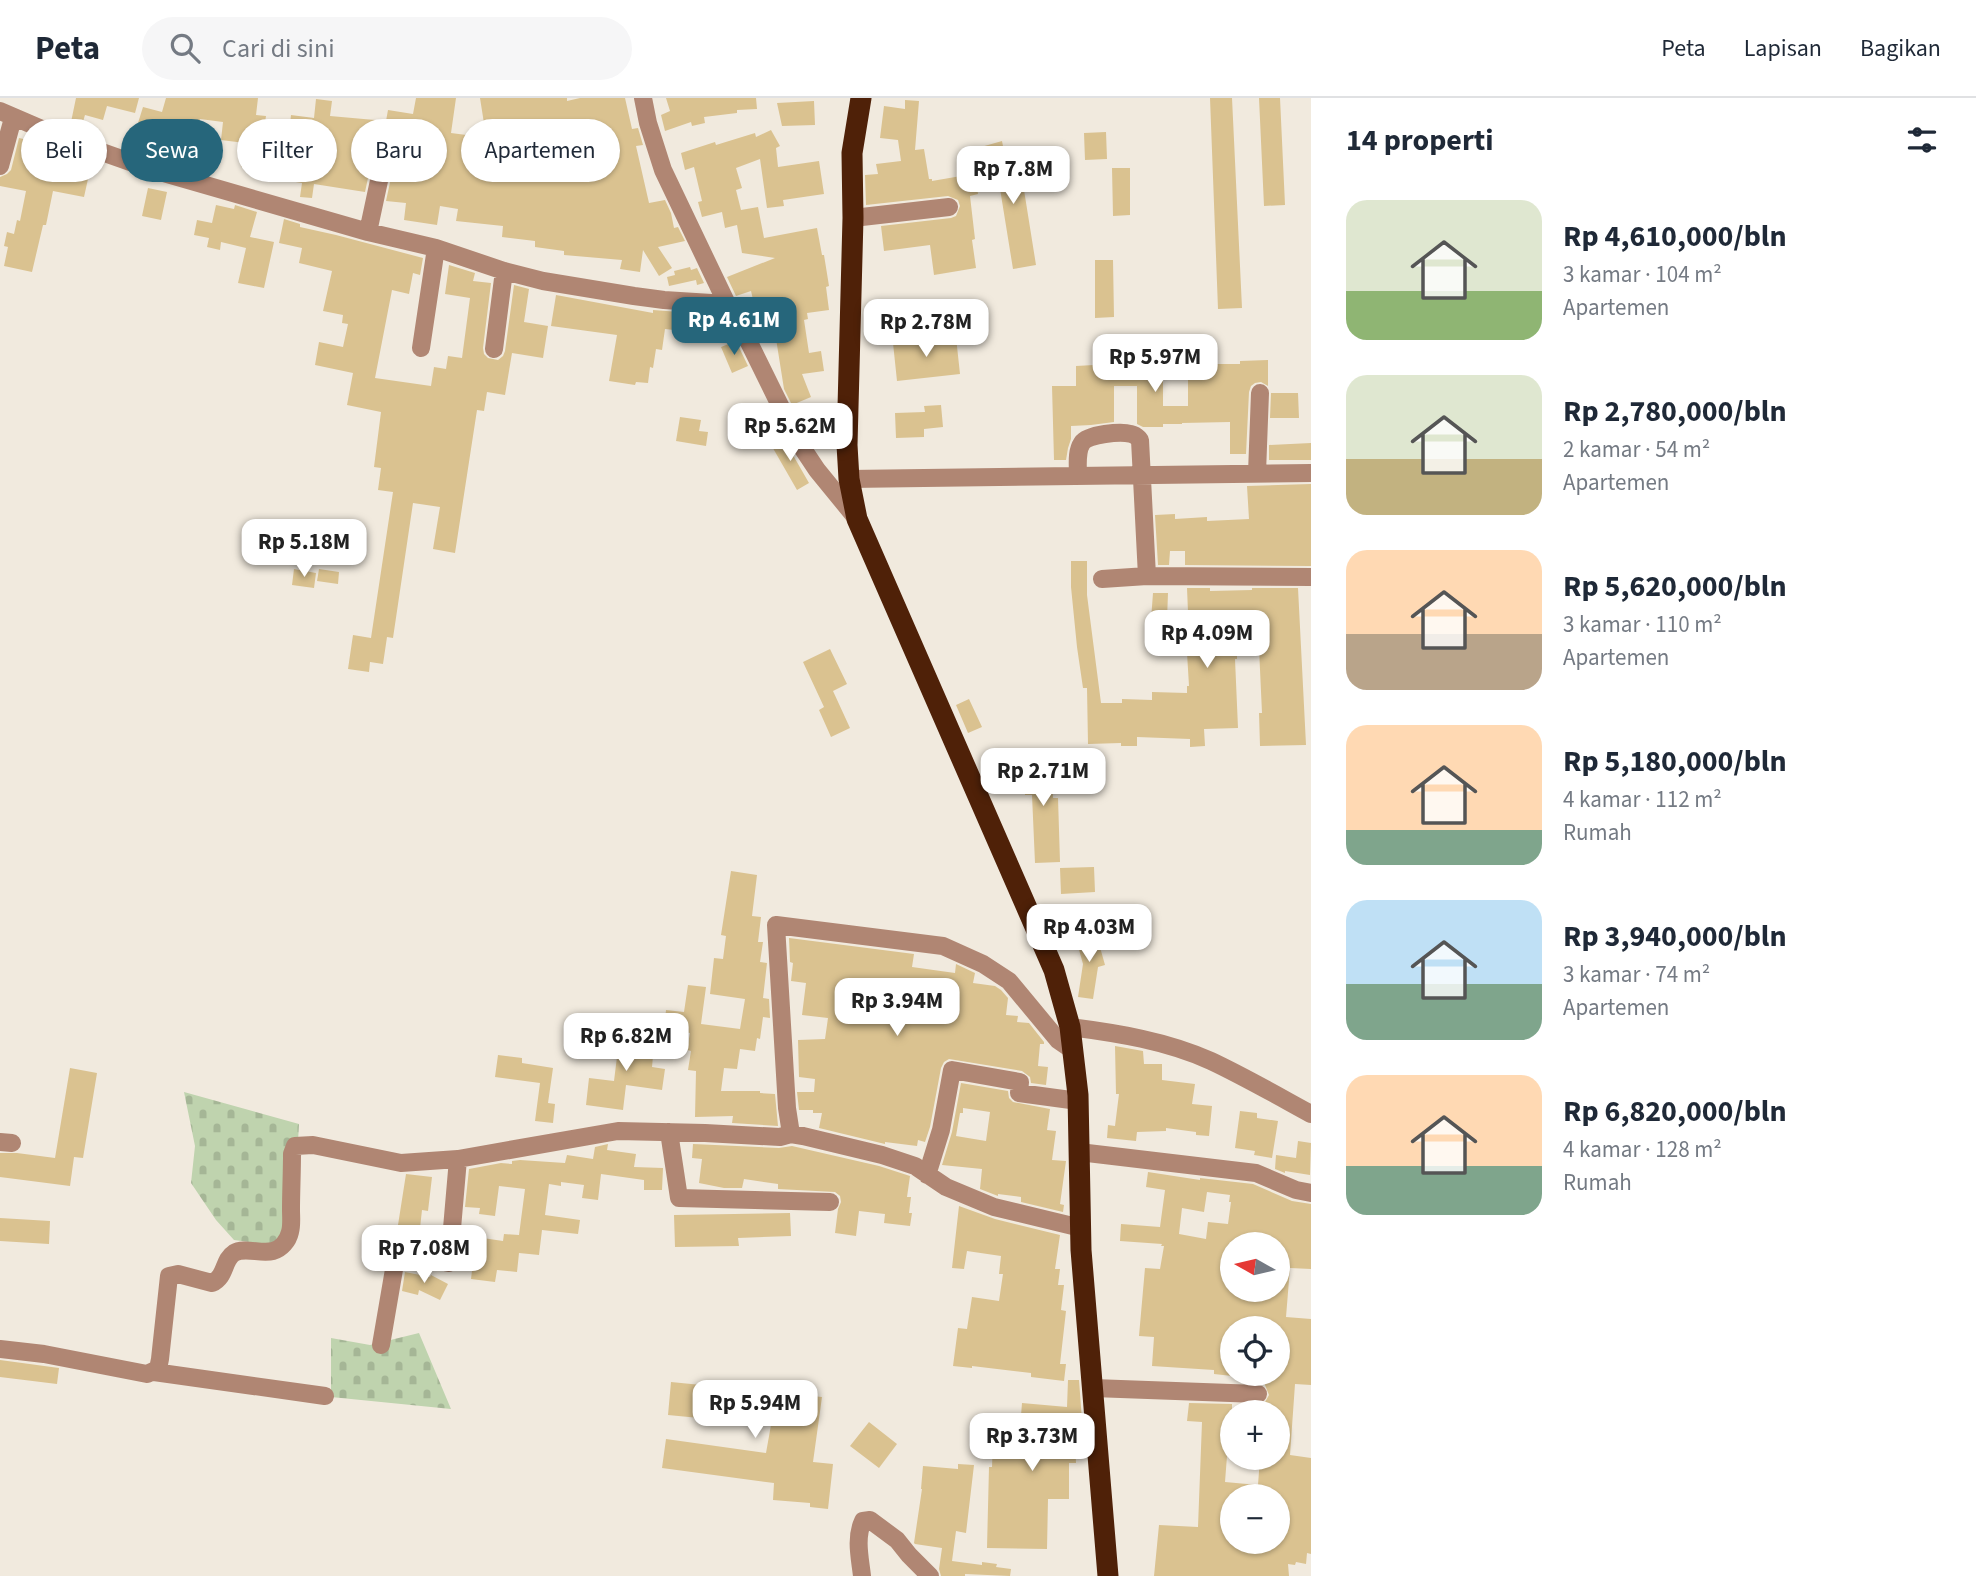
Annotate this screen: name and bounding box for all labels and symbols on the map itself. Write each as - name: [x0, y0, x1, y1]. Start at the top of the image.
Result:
- pin: Rp 7.8M: [948, 146, 1078, 206]
- pin: Rp 4.61M: [662, 298, 806, 357]
- pin: Rp 2.78M: [854, 300, 998, 359]
- pin: Rp 5.97M: [1083, 334, 1227, 394]
- pin: Rp 5.62M: [718, 404, 862, 463]
- pin: Rp 5.18M: [232, 519, 376, 579]
- pin: Rp 4.09M: [1135, 610, 1279, 670]
- pin: Rp 2.71M: [971, 748, 1115, 808]
- pin: Rp 4.03M: [1017, 904, 1161, 964]
- pin: Rp 3.94M: [825, 978, 969, 1038]
- pin: Rp 6.82M: [554, 1014, 698, 1073]
- pin: Rp 7.08M: [352, 1226, 496, 1285]
- north arrow: [1220, 1232, 1290, 1302]
- pin: Rp 5.94M: [683, 1380, 827, 1440]
- pin: Rp 3.73M: [960, 1414, 1104, 1473]

